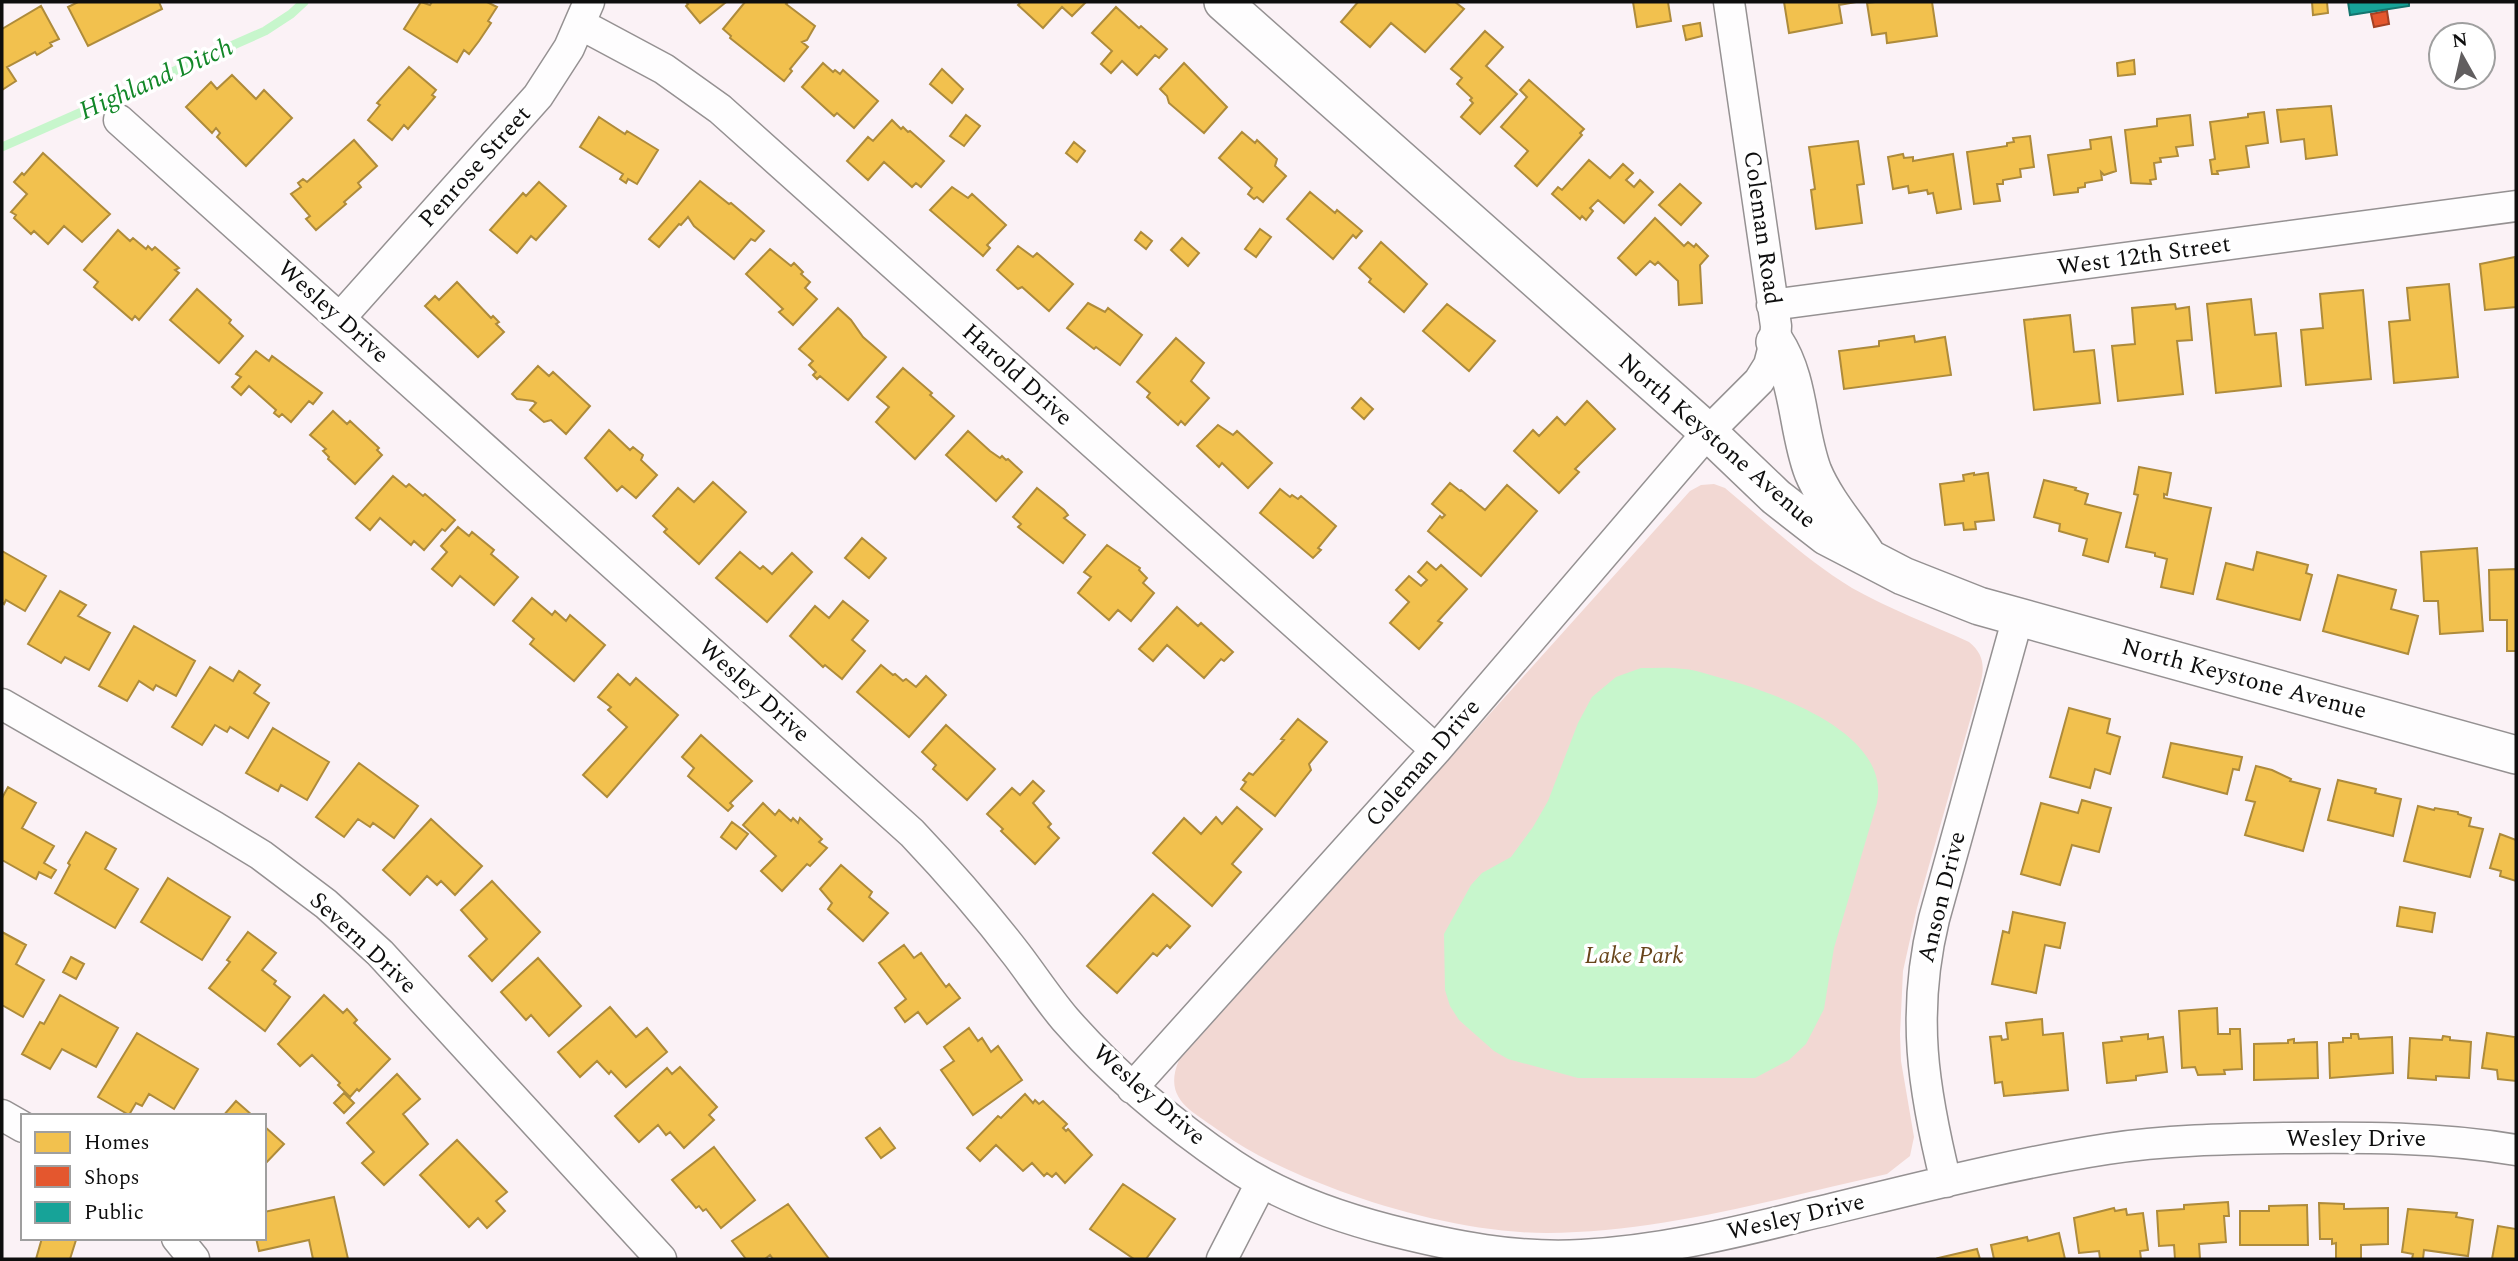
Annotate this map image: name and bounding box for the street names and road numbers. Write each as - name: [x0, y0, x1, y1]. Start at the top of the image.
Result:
- street label: Penrose Street: [410, 98, 540, 236]
- street label: Coleman Road: [1733, 149, 1791, 307]
- street label: West 12th Street: [2055, 226, 2233, 286]
- street label: Wesley Drive: [269, 252, 397, 372]
- street label: Harold Drive: [953, 315, 1081, 435]
- street label: North Keystone Avenue: [1610, 345, 1824, 537]
- street label: North Keystone Avenue: [2117, 629, 2371, 729]
- street label: Wesley Drive: [690, 631, 818, 751]
- street label: Coleman Drive: [1357, 691, 1489, 835]
- street label: Anson Drive: [1908, 828, 1976, 966]
- street label: Severn Drive: [301, 883, 425, 1003]
- street label: Wesley Drive: [1084, 1035, 1214, 1155]
- street label: Wesley Drive: [2286, 1121, 2426, 1157]
- street label: Wesley Drive: [1724, 1184, 1868, 1250]

